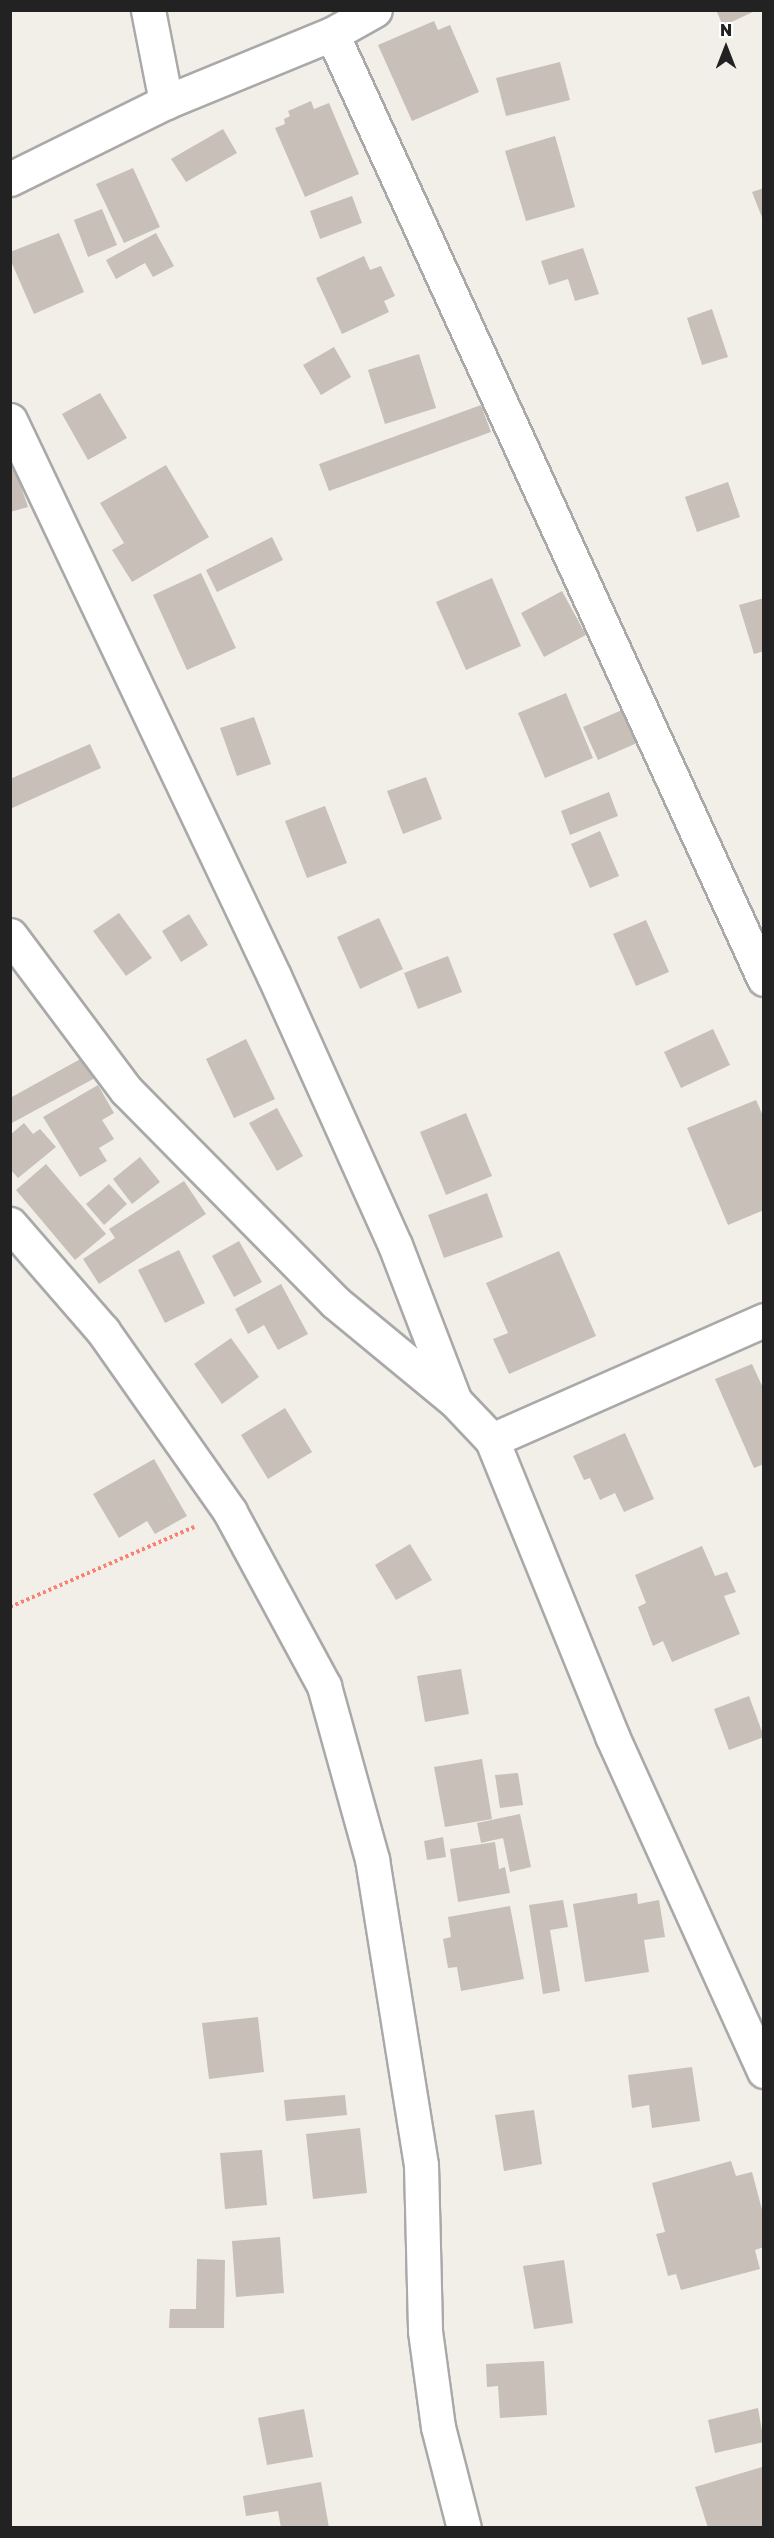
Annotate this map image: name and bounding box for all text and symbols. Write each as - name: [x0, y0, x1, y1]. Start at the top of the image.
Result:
- north arrow: [696, 18, 756, 78]
- text: N: [720, 20, 732, 40]

